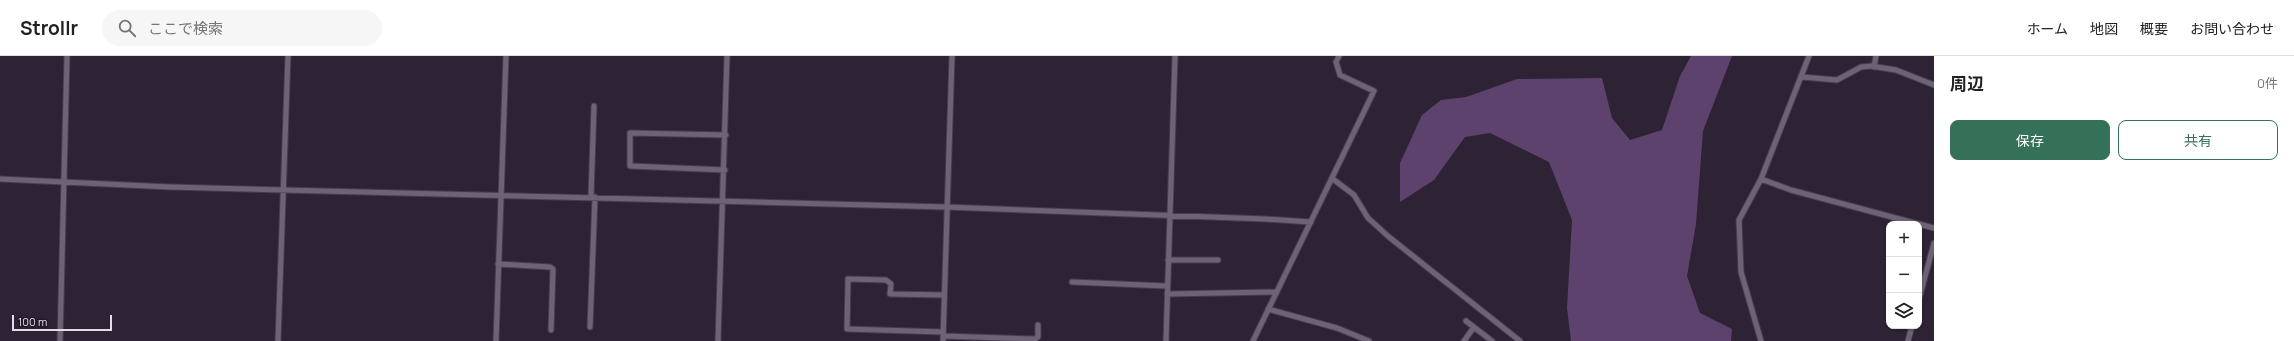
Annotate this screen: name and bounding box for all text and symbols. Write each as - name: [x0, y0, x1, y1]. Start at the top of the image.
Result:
- search box: [102, 10, 382, 46]
- text: Strollr: [20, 15, 78, 41]
- icon: search: [116, 17, 138, 39]
- text: ここで検索: [148, 18, 223, 39]
- text: ホーム: [2026, 19, 2068, 38]
- text: 地図: [2090, 19, 2118, 38]
- text: 概要: [2140, 19, 2168, 38]
- text: お問い合わせ: [2190, 19, 2274, 38]
- text: 周辺: [1950, 72, 1984, 95]
- text: 0件: [2257, 74, 2278, 92]
- button: 保存: [1950, 120, 2110, 160]
- button: 共有: [2118, 120, 2278, 160]
- map controls: [1886, 221, 1922, 329]
- button: +: [1886, 221, 1922, 257]
- button: −: [1886, 257, 1922, 293]
- button: layers: [1886, 293, 1922, 329]
- scale bar: [12, 313, 112, 332]
- text: 100 m: [18, 314, 47, 329]

